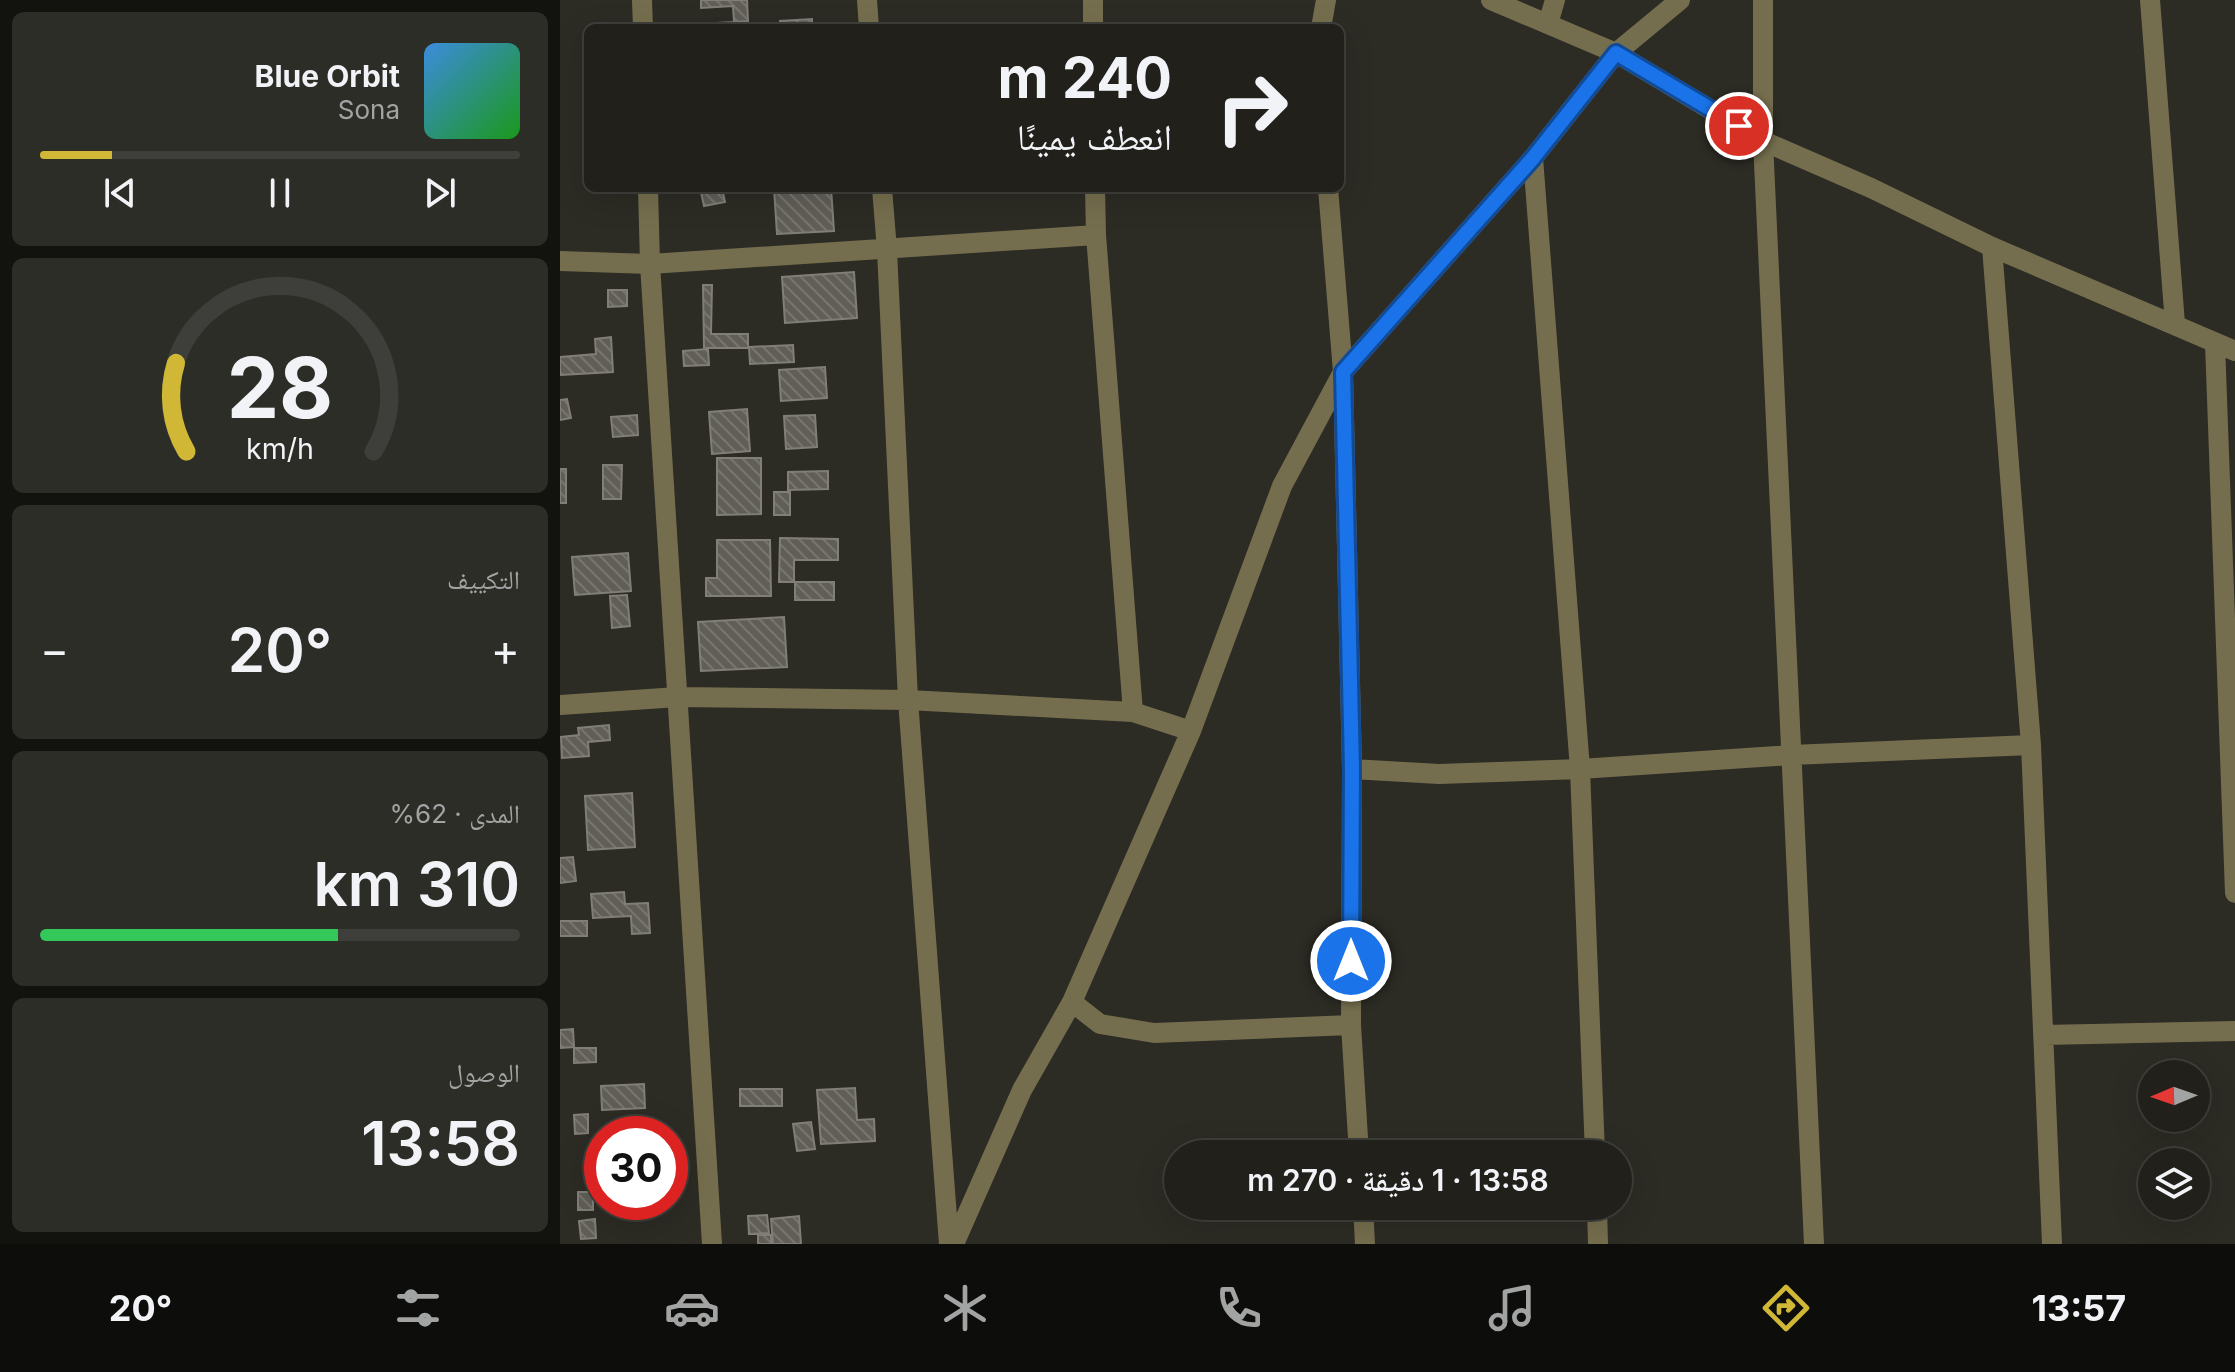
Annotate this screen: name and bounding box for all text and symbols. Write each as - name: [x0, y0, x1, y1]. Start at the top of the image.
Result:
- text: 240 m: [998, 44, 1172, 112]
- icon: right: [1200, 56, 1304, 160]
- text: Blue Orbit: [255, 58, 400, 94]
- pin: [1705, 92, 1773, 160]
- text: Sona: [338, 94, 400, 125]
- icon: arrive: [1717, 104, 1761, 148]
- text: انعطف يمينًا: [1017, 115, 1172, 159]
- icon: previous: [98, 171, 142, 215]
- icon: pause: [258, 171, 302, 215]
- icon: next: [418, 171, 462, 215]
- text: 28: [227, 336, 333, 437]
- text: km/h: [246, 431, 314, 466]
- text: التكييف: [447, 564, 520, 595]
- text: 20°: [228, 614, 332, 686]
- text: −: [40, 623, 69, 677]
- text: +: [491, 623, 520, 677]
- text: المدى · 62%: [390, 798, 520, 829]
- text: 310 km: [314, 848, 520, 920]
- position arrow: [1309, 919, 1393, 1003]
- text: الوصول: [448, 1057, 520, 1088]
- north arrow: [2138, 1060, 2210, 1132]
- map controls: [2138, 1060, 2210, 1220]
- text: 13:58: [361, 1107, 520, 1179]
- speed limit sign: 30: [584, 1116, 688, 1220]
- button: layers: [2138, 1148, 2210, 1220]
- text: 13:58 · 1 دقيقة · 270 m: [1247, 1162, 1549, 1198]
- icon: filters: [390, 1280, 446, 1336]
- icon: car: [664, 1280, 720, 1336]
- icon: climate: [937, 1280, 993, 1336]
- icon: phone: [1211, 1280, 1267, 1336]
- icon: music: [1484, 1280, 1540, 1336]
- icon: directions: [1758, 1280, 1814, 1336]
- text: 20°: [109, 1286, 172, 1330]
- text: 13:57: [2031, 1286, 2126, 1330]

